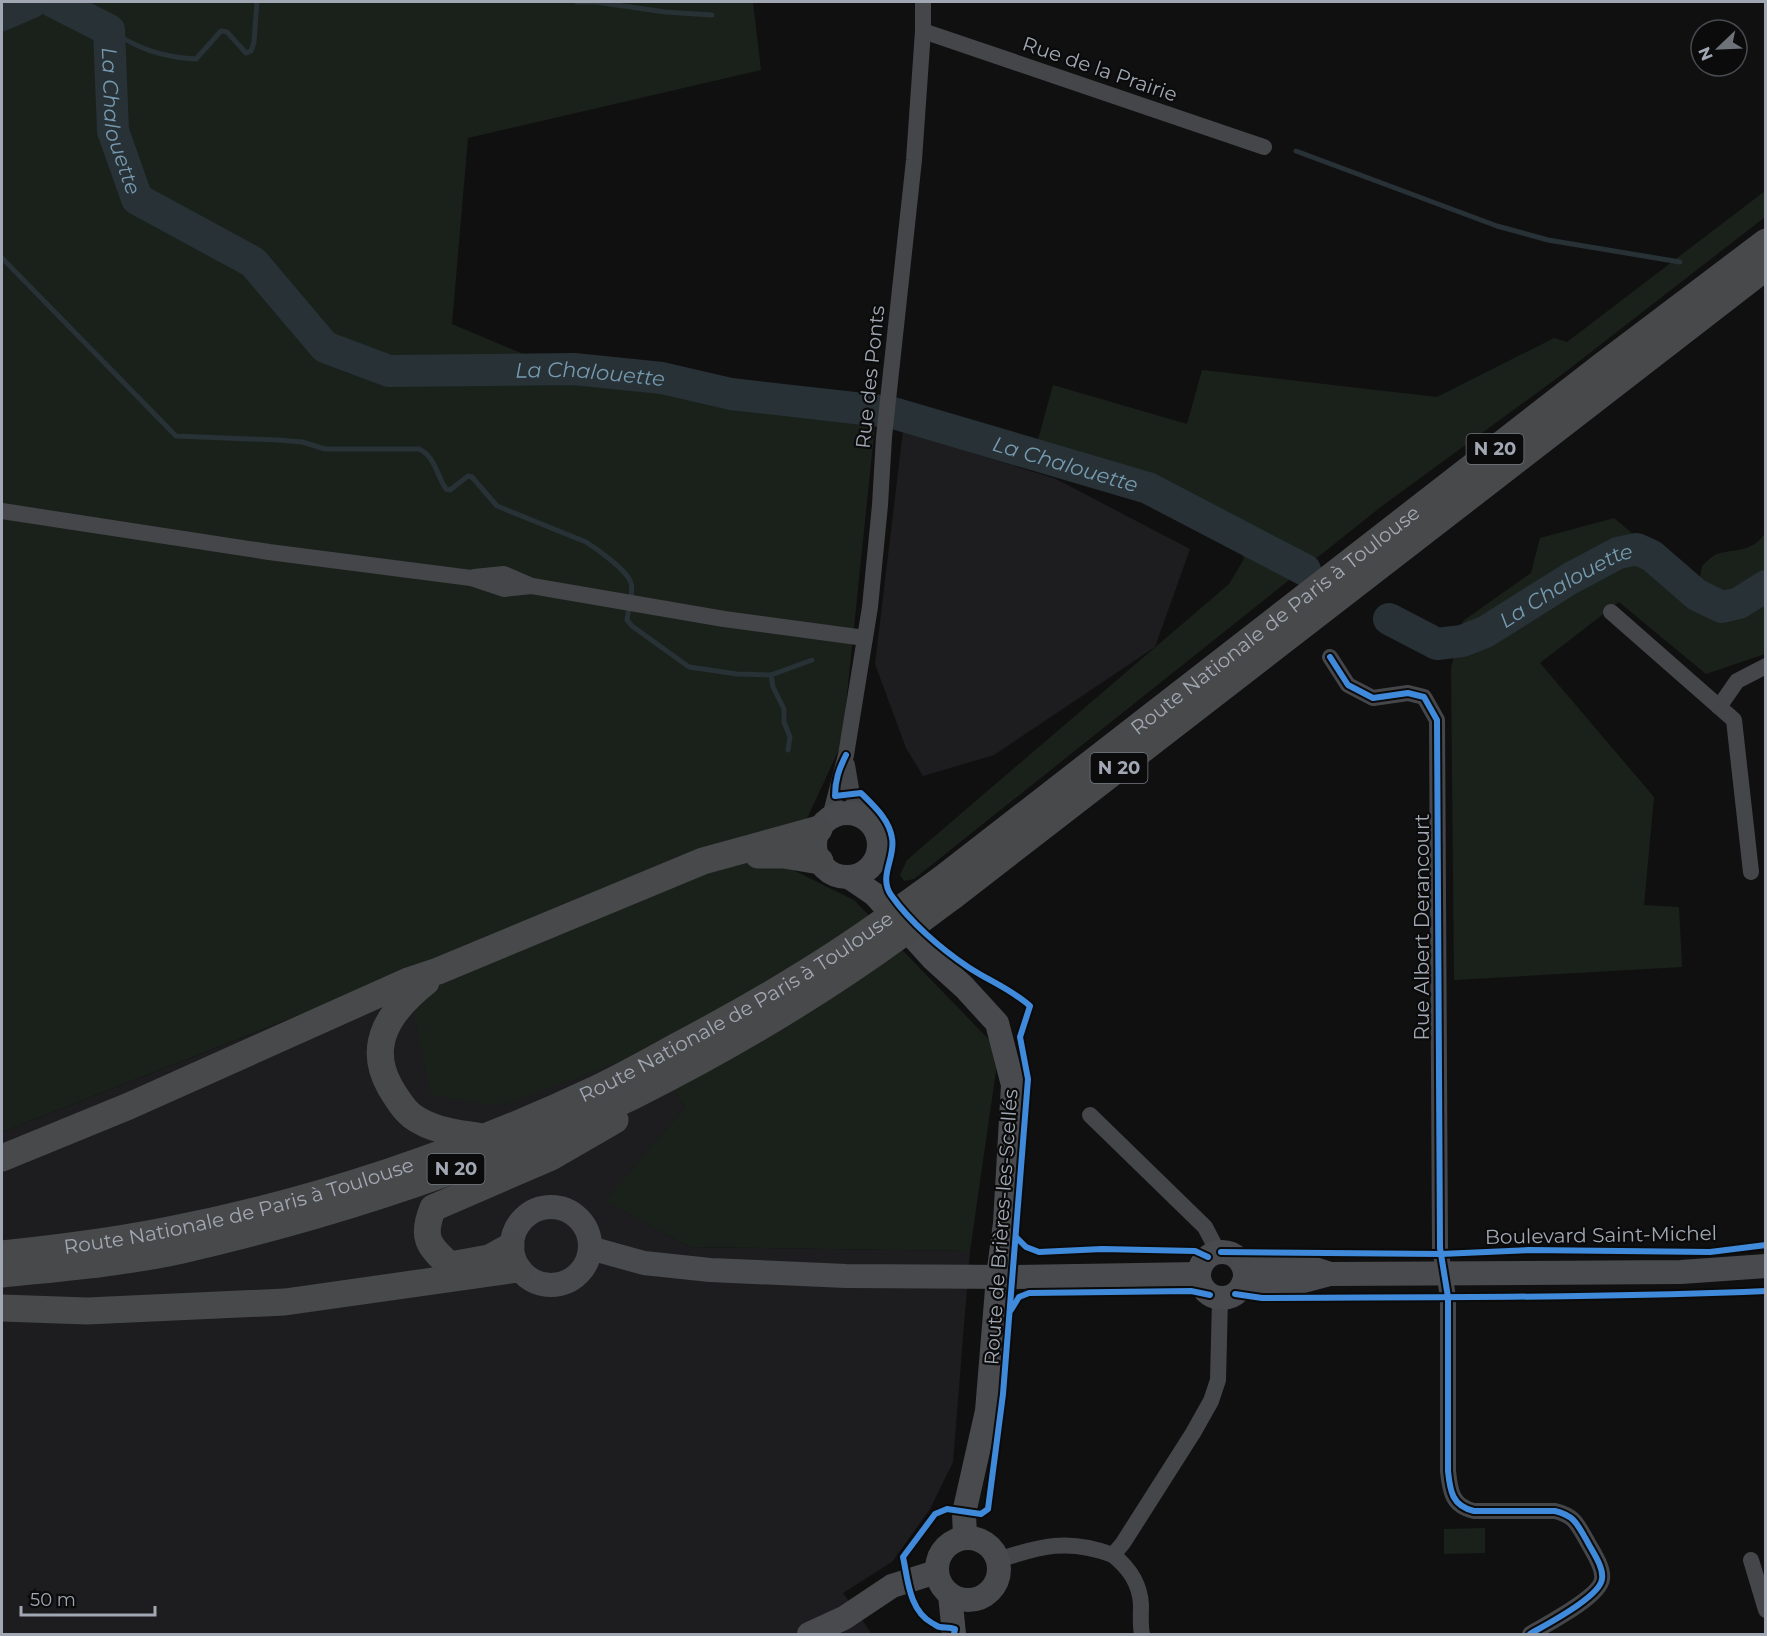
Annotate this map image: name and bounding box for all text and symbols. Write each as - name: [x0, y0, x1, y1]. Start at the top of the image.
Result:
- north arrow: [1689, 18, 1749, 78]
- street label: Rue de la Prairie: [1019, 31, 1181, 107]
- text: N: [1694, 44, 1717, 63]
- water label: La Chalouette: [97, 47, 147, 198]
- street label: Rue des Ponts: [851, 304, 889, 450]
- water label: La Chalouette: [515, 356, 666, 391]
- water label: La Chalouette: [990, 430, 1141, 497]
- road number: N 20: [1466, 434, 1524, 464]
- street label: Route Nationale de Paris à Toulouse: [1126, 500, 1424, 740]
- water label: La Chalouette: [1494, 538, 1635, 633]
- road number: N 20: [1090, 753, 1148, 783]
- street label: Rue Albert Derancourt: [1410, 814, 1434, 1040]
- street label: Route Nationale de Paris à Toulouse: [575, 906, 898, 1107]
- street label: Route de Brières-les-Scellés: [979, 1088, 1023, 1366]
- street label: Route Nationale de Paris à Toulouse: [62, 1152, 417, 1259]
- road number: N 20: [428, 1154, 484, 1184]
- street label: Boulevard Saint-Michel: [1485, 1221, 1717, 1249]
- scale bar: [21, 1579, 154, 1617]
- text: 50 m: [30, 1589, 76, 1611]

